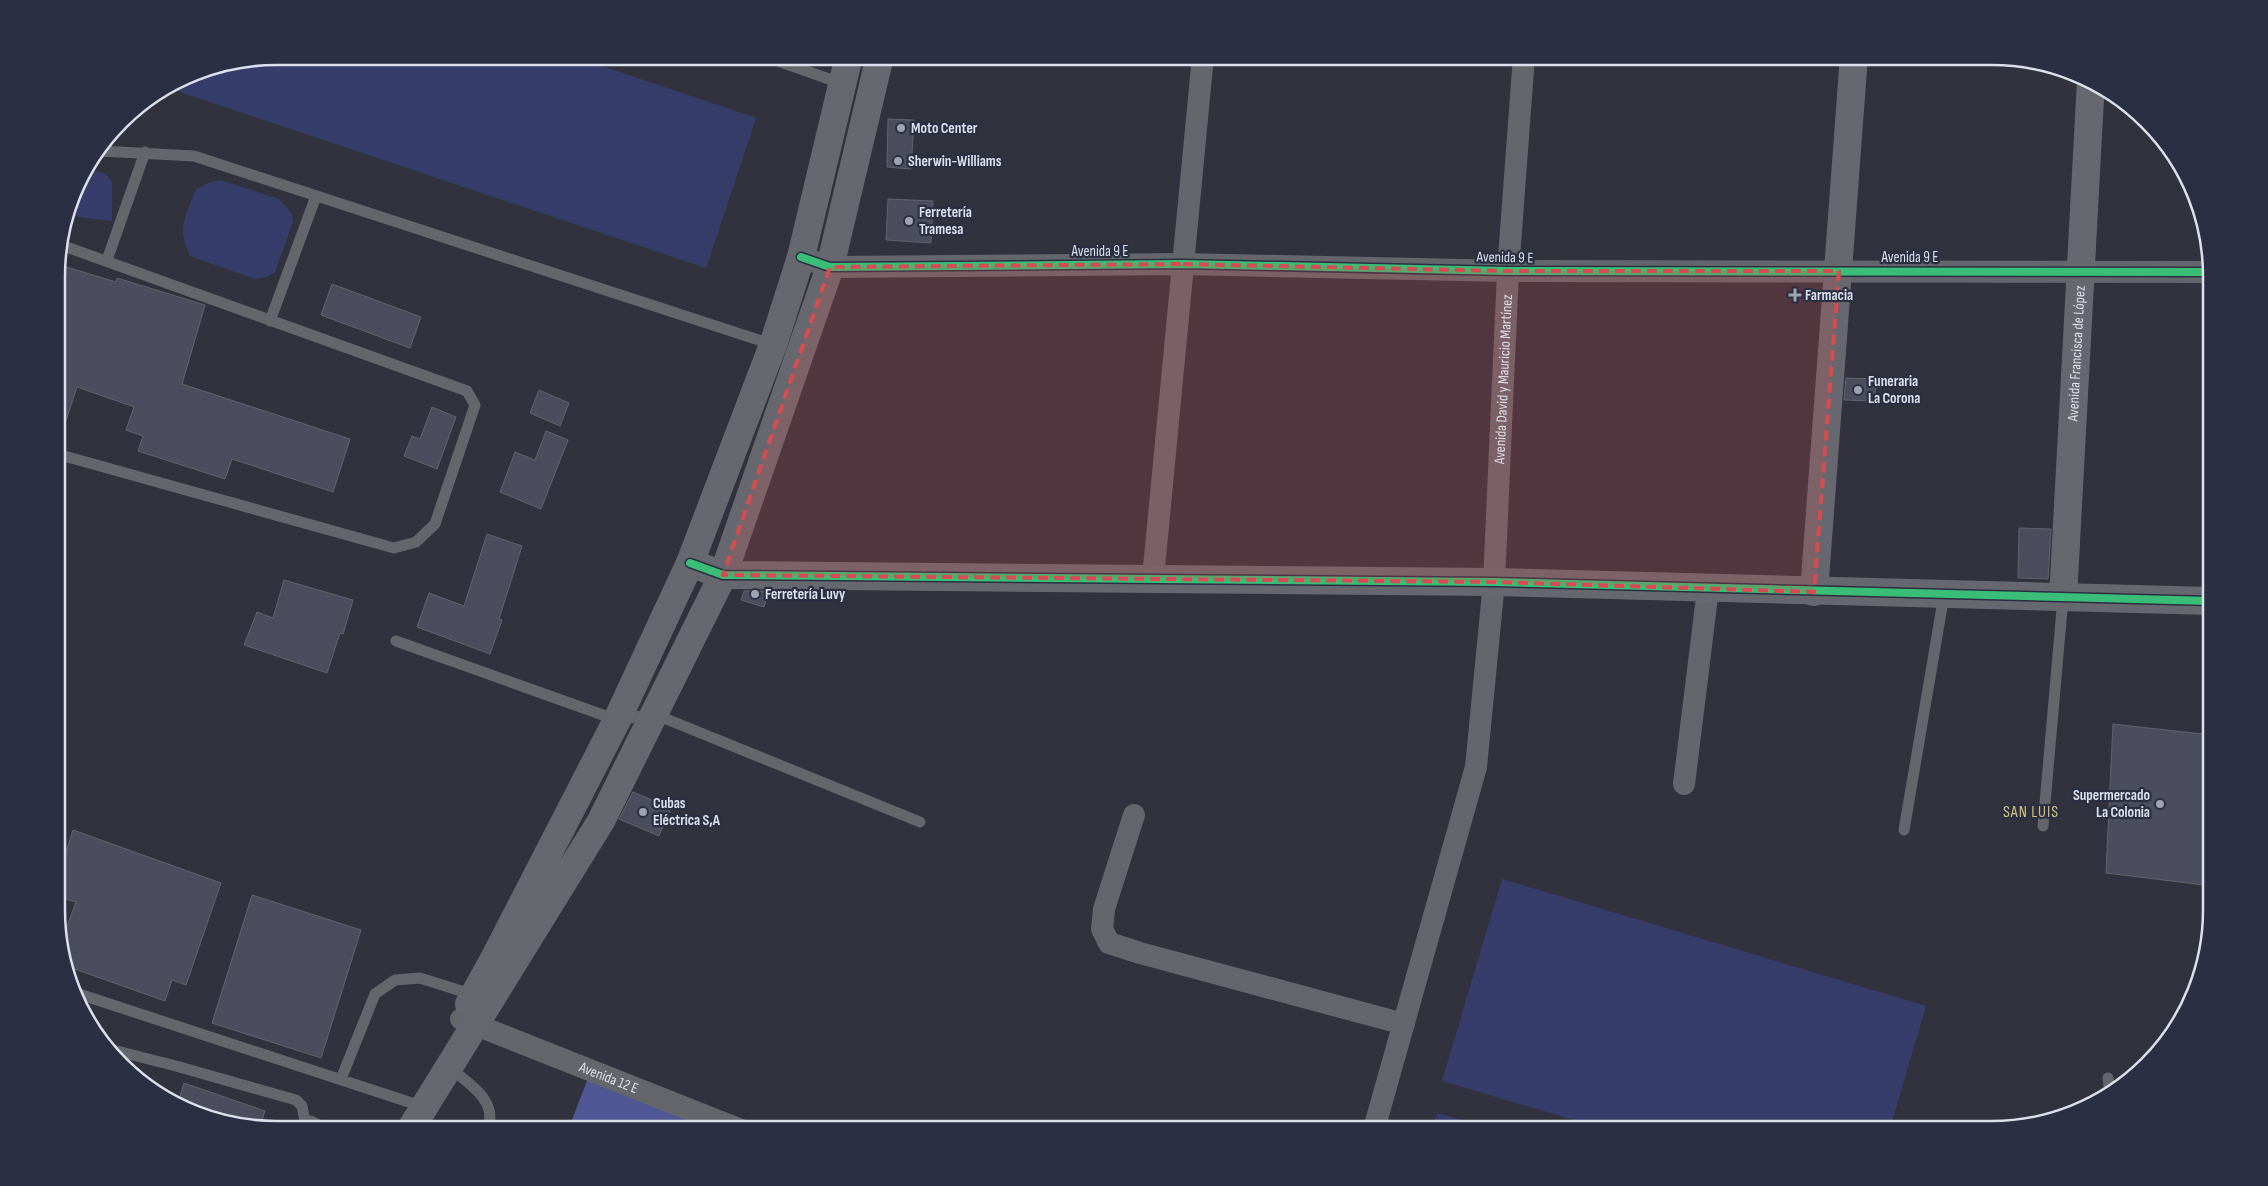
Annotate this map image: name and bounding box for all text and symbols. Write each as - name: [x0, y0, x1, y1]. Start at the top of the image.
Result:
- place label: Moto Center: [911, 119, 978, 138]
- marker: Moto Center: [895, 122, 907, 134]
- place label: Sherwin-Williams: [908, 152, 1002, 171]
- marker: Sherwin-Williams: [892, 155, 904, 167]
- place label: Ferretería Tramesa: [919, 203, 972, 239]
- marker: Ferretería Tramesa: [903, 215, 915, 227]
- street label: Avenida 9 E: [1071, 242, 1128, 261]
- street label: Avenida 9 E: [1475, 247, 1534, 267]
- street label: Avenida 9 E: [1881, 248, 1938, 267]
- street label: Avenida Francisca de López: [2064, 285, 2090, 423]
- place label: Farmacia: [1805, 286, 1853, 305]
- marker: Farmacia: [1789, 289, 1801, 301]
- street label: Avenida David y Mauricio Martínez: [1490, 293, 1517, 466]
- place label: Funeraria La Corona: [1868, 372, 1920, 408]
- marker: Funeraria La Corona: [1852, 384, 1864, 396]
- place label: Ferretería Luvy: [765, 585, 846, 604]
- marker: Ferretería Luvy: [749, 588, 761, 600]
- place label: Supermercado La Colonia: [2073, 786, 2150, 822]
- place label: Cubas Eléctrica S,A: [653, 794, 721, 830]
- marker: Supermercado La Colonia: [2154, 798, 2166, 810]
- district label: SAN LUIS: [2003, 803, 2059, 822]
- marker: Cubas Eléctrica S,A: [637, 806, 649, 818]
- street label: Avenida 12 E: [575, 1057, 641, 1098]

